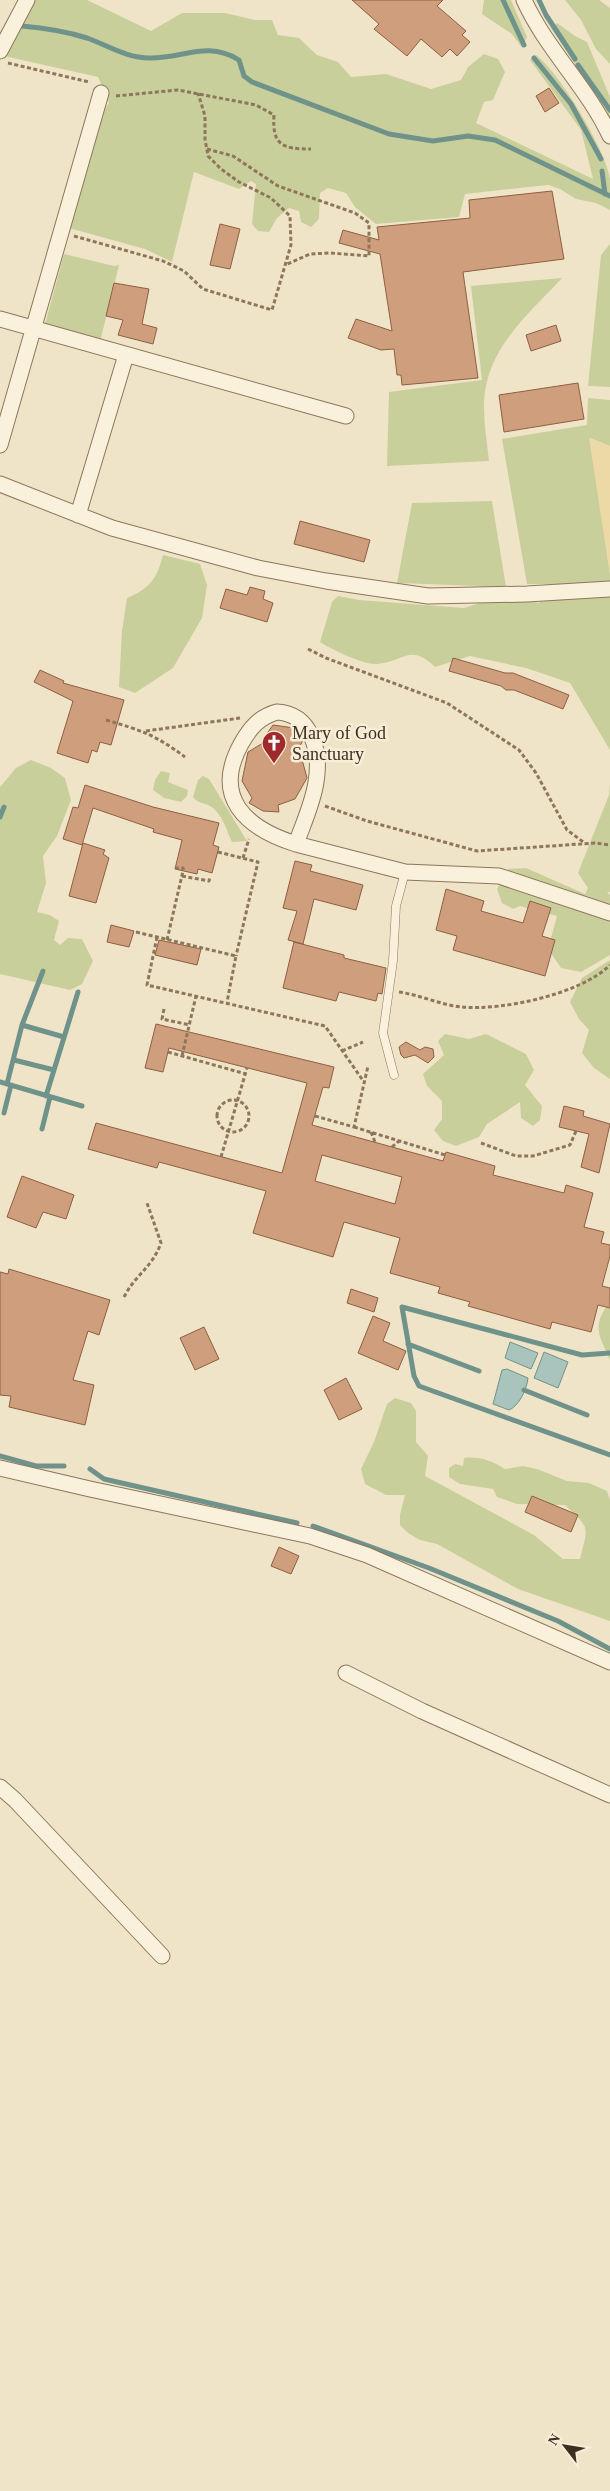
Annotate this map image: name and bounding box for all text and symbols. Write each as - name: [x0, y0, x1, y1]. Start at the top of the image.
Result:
- place label: Mary of God Sanctuary: [292, 723, 386, 764]
- church icon: Mary of God Sanctuary: [261, 730, 287, 764]
- north arrow: [540, 2421, 590, 2471]
- text: N: [545, 2431, 563, 2448]

